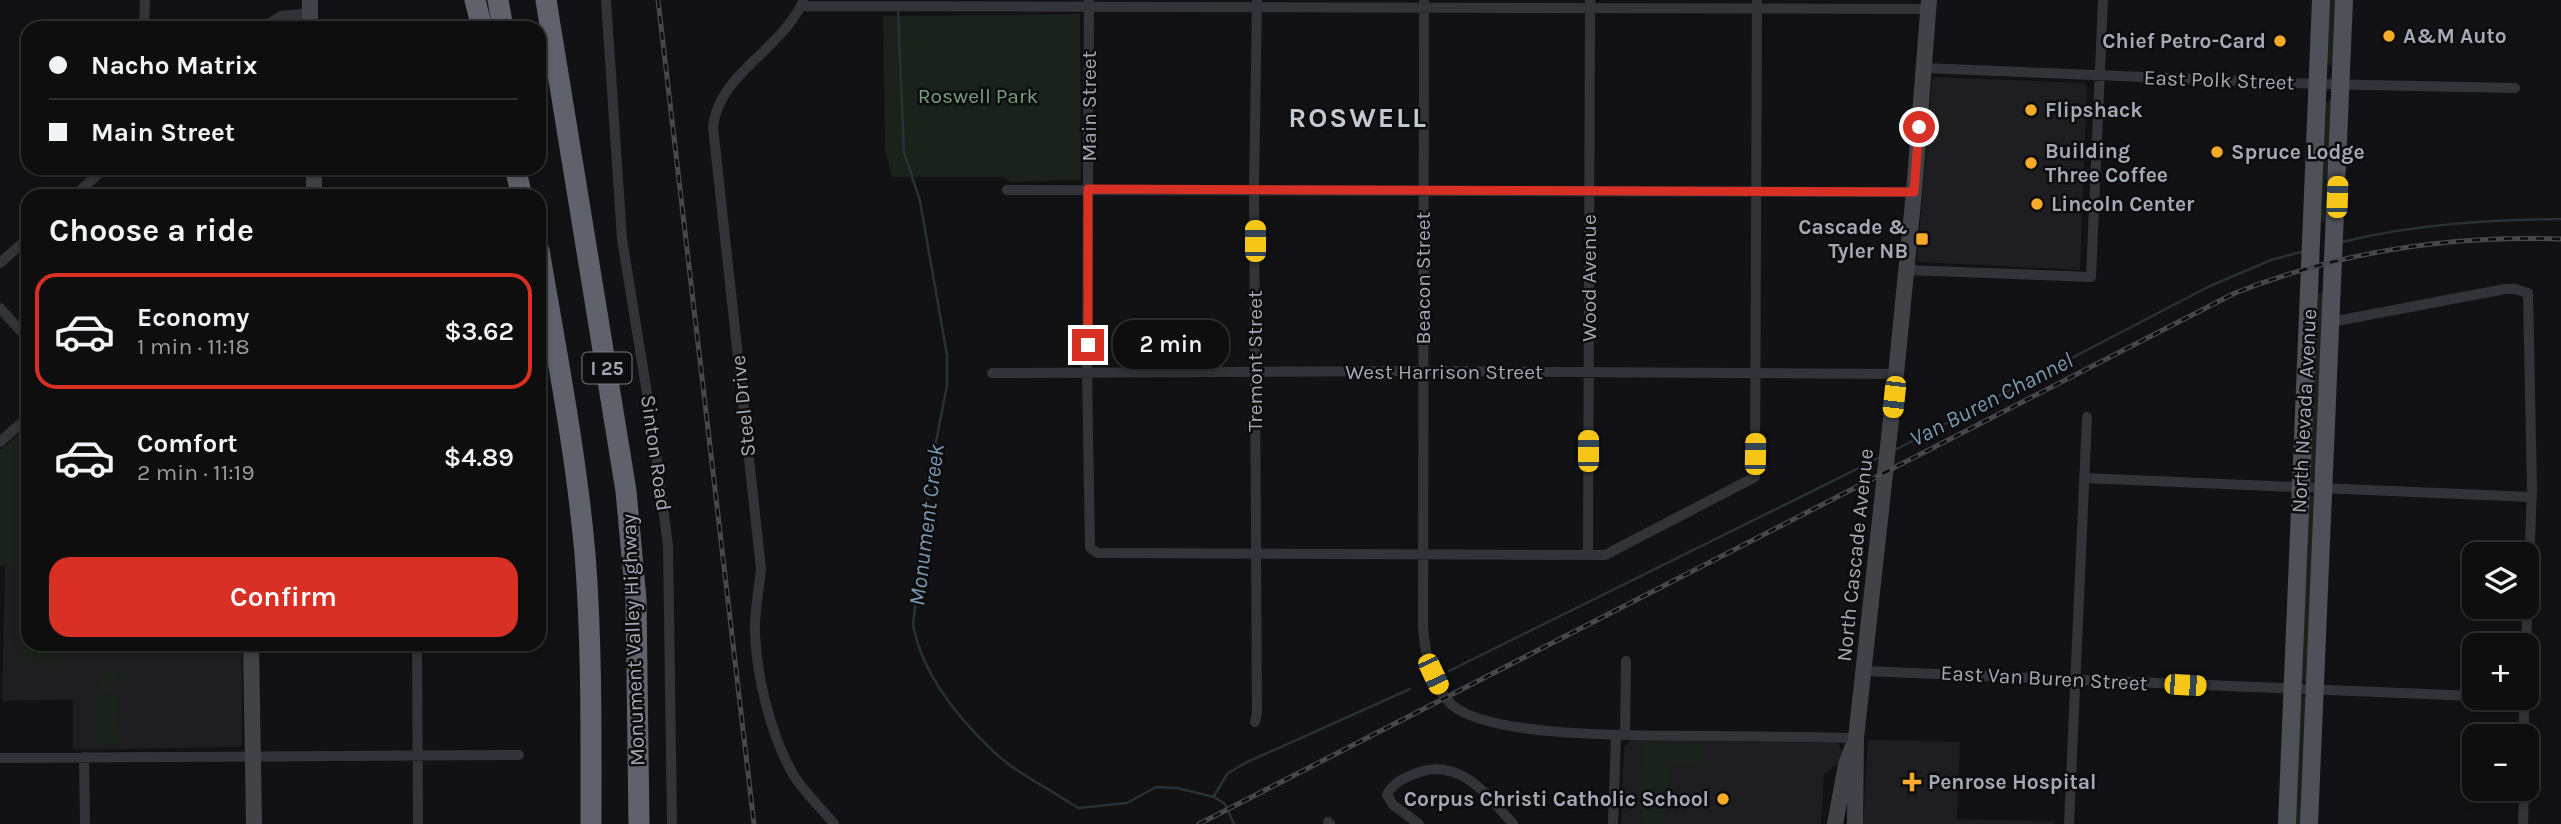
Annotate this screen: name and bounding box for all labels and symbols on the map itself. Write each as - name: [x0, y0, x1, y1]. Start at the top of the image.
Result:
- place label: A&M Auto: [2403, 24, 2507, 48]
- marker: A&M Auto: [2381, 28, 2397, 44]
- place label: Chief Petro-Card: [2102, 29, 2266, 53]
- marker: Chief Petro-Card: [2272, 33, 2288, 49]
- street label: Main Street: [1077, 50, 1101, 161]
- street label: East Polk Street: [2143, 65, 2295, 95]
- park label: Roswell Park: [918, 84, 1039, 108]
- place label: Flipshack: [2045, 98, 2143, 122]
- district label: ROSWELL: [1288, 101, 1428, 134]
- marker: Flipshack: [2023, 102, 2039, 118]
- route start: [1903, 111, 1935, 143]
- place label: Building Three Coffee: [2045, 139, 2168, 187]
- place label: Spruce Lodge: [2231, 140, 2365, 164]
- marker: Spruce Lodge: [2209, 144, 2225, 160]
- marker: Building Three Coffee: [2023, 155, 2039, 171]
- car: [2326, 176, 2349, 218]
- place label: Lincoln Center: [2051, 192, 2195, 216]
- marker: Lincoln Center: [2029, 196, 2045, 212]
- street label: Beacon Street: [1411, 211, 1435, 345]
- street label: Wood Avenue: [1577, 214, 1601, 342]
- place label: Cascade & Tyler NB: [1798, 215, 1908, 263]
- car: [1245, 220, 1266, 262]
- marker: Cascade & Tyler NB: [1914, 231, 1930, 247]
- street label: Tremont Street: [1243, 290, 1267, 432]
- street label: North Nevada Avenue: [2287, 308, 2321, 514]
- callout: 2 min: [1112, 320, 1228, 370]
- route end: [1072, 329, 1104, 361]
- water label: Van Buren Channel: [1905, 347, 2078, 452]
- road number: I 25: [582, 352, 632, 384]
- street label: Steel Drive: [726, 354, 760, 458]
- street label: West Harrison Street: [1345, 360, 1543, 384]
- car: [1882, 375, 1907, 419]
- street label: Sinton Road: [636, 393, 676, 513]
- car: [1578, 430, 1599, 472]
- car: [1745, 433, 1766, 475]
- water label: Monument Creek: [903, 442, 950, 607]
- street label: North Cascade Avenue: [1832, 447, 1878, 663]
- street label: Monument Valley Highway: [617, 513, 649, 766]
- car: [1415, 651, 1452, 697]
- street label: East Van Buren Street: [1940, 661, 2148, 695]
- car: [2164, 673, 2207, 697]
- place label: Penrose Hospital: [1928, 770, 2097, 794]
- marker: Penrose Hospital: [1902, 772, 1922, 792]
- place label: Corpus Christi Catholic School: [1404, 787, 1709, 811]
- marker: Corpus Christi Catholic School: [1715, 791, 1731, 807]

